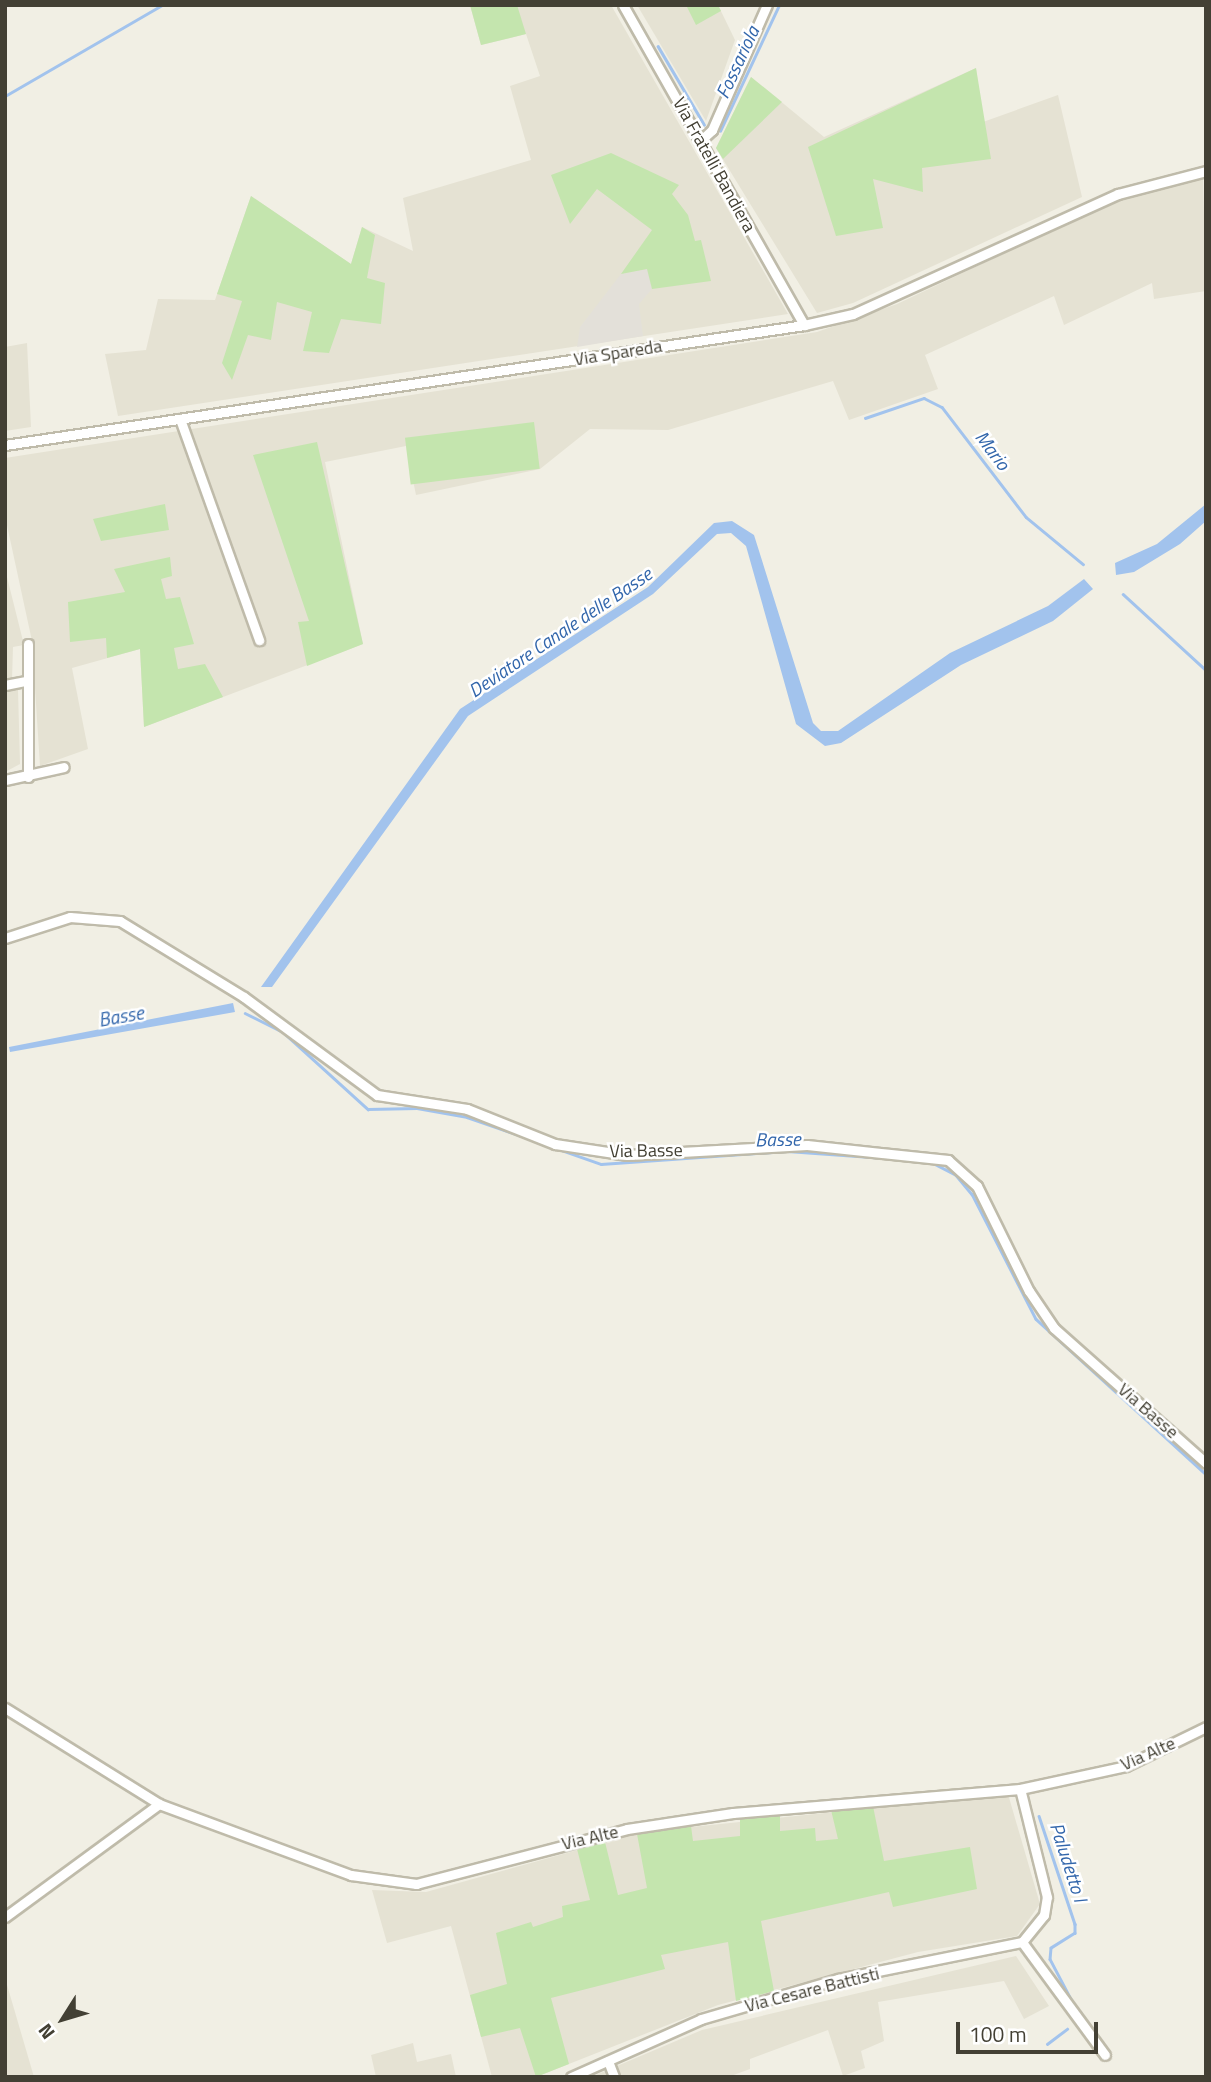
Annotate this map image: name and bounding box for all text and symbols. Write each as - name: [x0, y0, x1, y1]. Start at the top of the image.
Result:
- water label: Fossariola: [710, 22, 764, 102]
- street label: Via Fratelli Bandiera: [668, 94, 760, 236]
- street label: Via Spareda: [572, 335, 664, 371]
- water label: Mario: [971, 426, 1015, 474]
- water label: Deviatore Canale delle Basse: [464, 562, 656, 702]
- water label: Basse: [97, 1001, 145, 1031]
- water label: Basse: [755, 1127, 801, 1151]
- street label: Via Basse: [609, 1140, 683, 1162]
- street label: Via Basse: [1113, 1379, 1183, 1443]
- street label: Via Alte: [1117, 1732, 1179, 1776]
- water label: Paludetto I: [1046, 1820, 1092, 1904]
- street label: Via Alte: [559, 1821, 621, 1855]
- street label: Via Cesare Battisti: [742, 1963, 882, 2017]
- north arrow: [28, 1984, 98, 2054]
- scale bar: [959, 2008, 1101, 2052]
- text: N: [30, 2018, 61, 2046]
- text: 100 m: [969, 2018, 1026, 2050]

